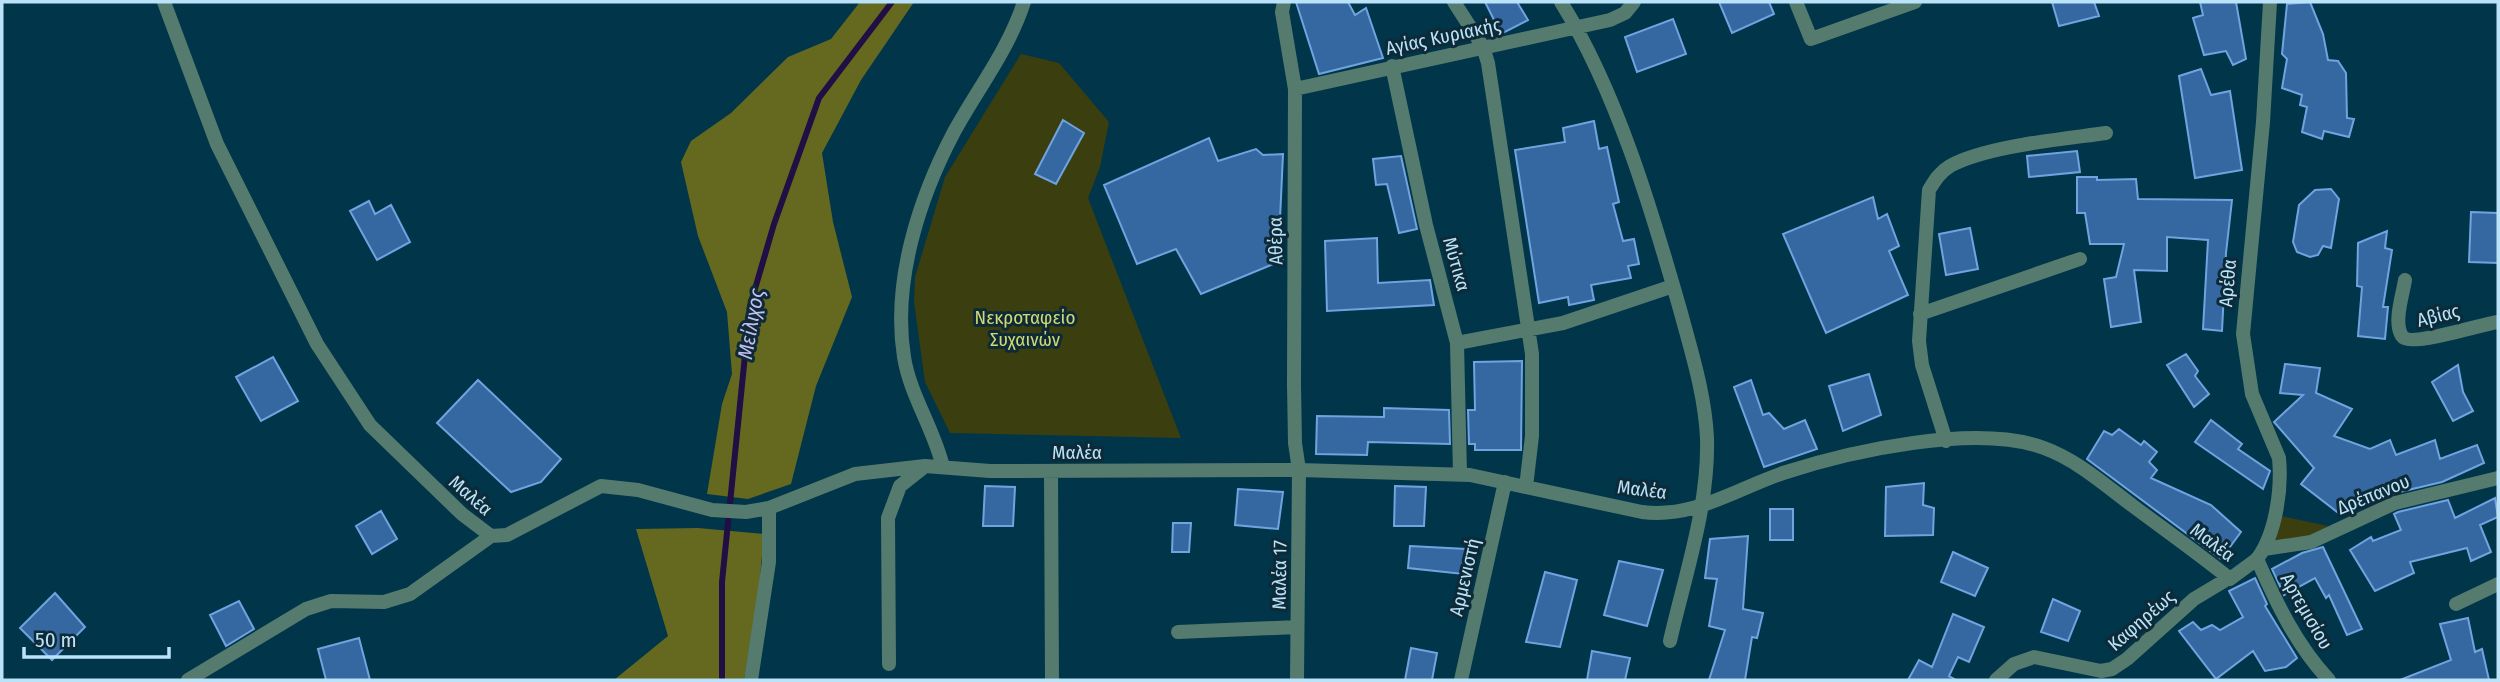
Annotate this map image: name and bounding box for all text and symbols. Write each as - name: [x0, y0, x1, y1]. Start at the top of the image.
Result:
- street label: Αγίας Κυριακής: [1383, 13, 1503, 60]
- street label: Αθέρα: [1264, 217, 1287, 265]
- street label: Μύτικα: [1438, 235, 1475, 294]
- street label: Αρέθα: [2214, 258, 2241, 308]
- water label: Μείλιχος: [732, 285, 770, 361]
- street label: Αβίας: [2414, 299, 2462, 332]
- park label: Νεκροταφείο Συχαινών: [975, 306, 1075, 351]
- street label: Μαλέα: [1052, 441, 1102, 464]
- street label: Δρέπανου: [2333, 469, 2413, 519]
- street label: Μαλέα: [444, 470, 497, 520]
- street label: Μαλέα: [1616, 475, 1668, 504]
- street label: Μαλέα: [2186, 518, 2240, 567]
- street label: Αρμενιστή: [1444, 536, 1485, 618]
- street label: Μαλέα 17: [1267, 540, 1292, 610]
- street label: Αρτεμισίου: [2276, 569, 2338, 653]
- street label: Καφηρέως: [2103, 585, 2180, 656]
- scale bar: [24, 616, 170, 660]
- text: 50 m: [35, 627, 77, 653]

